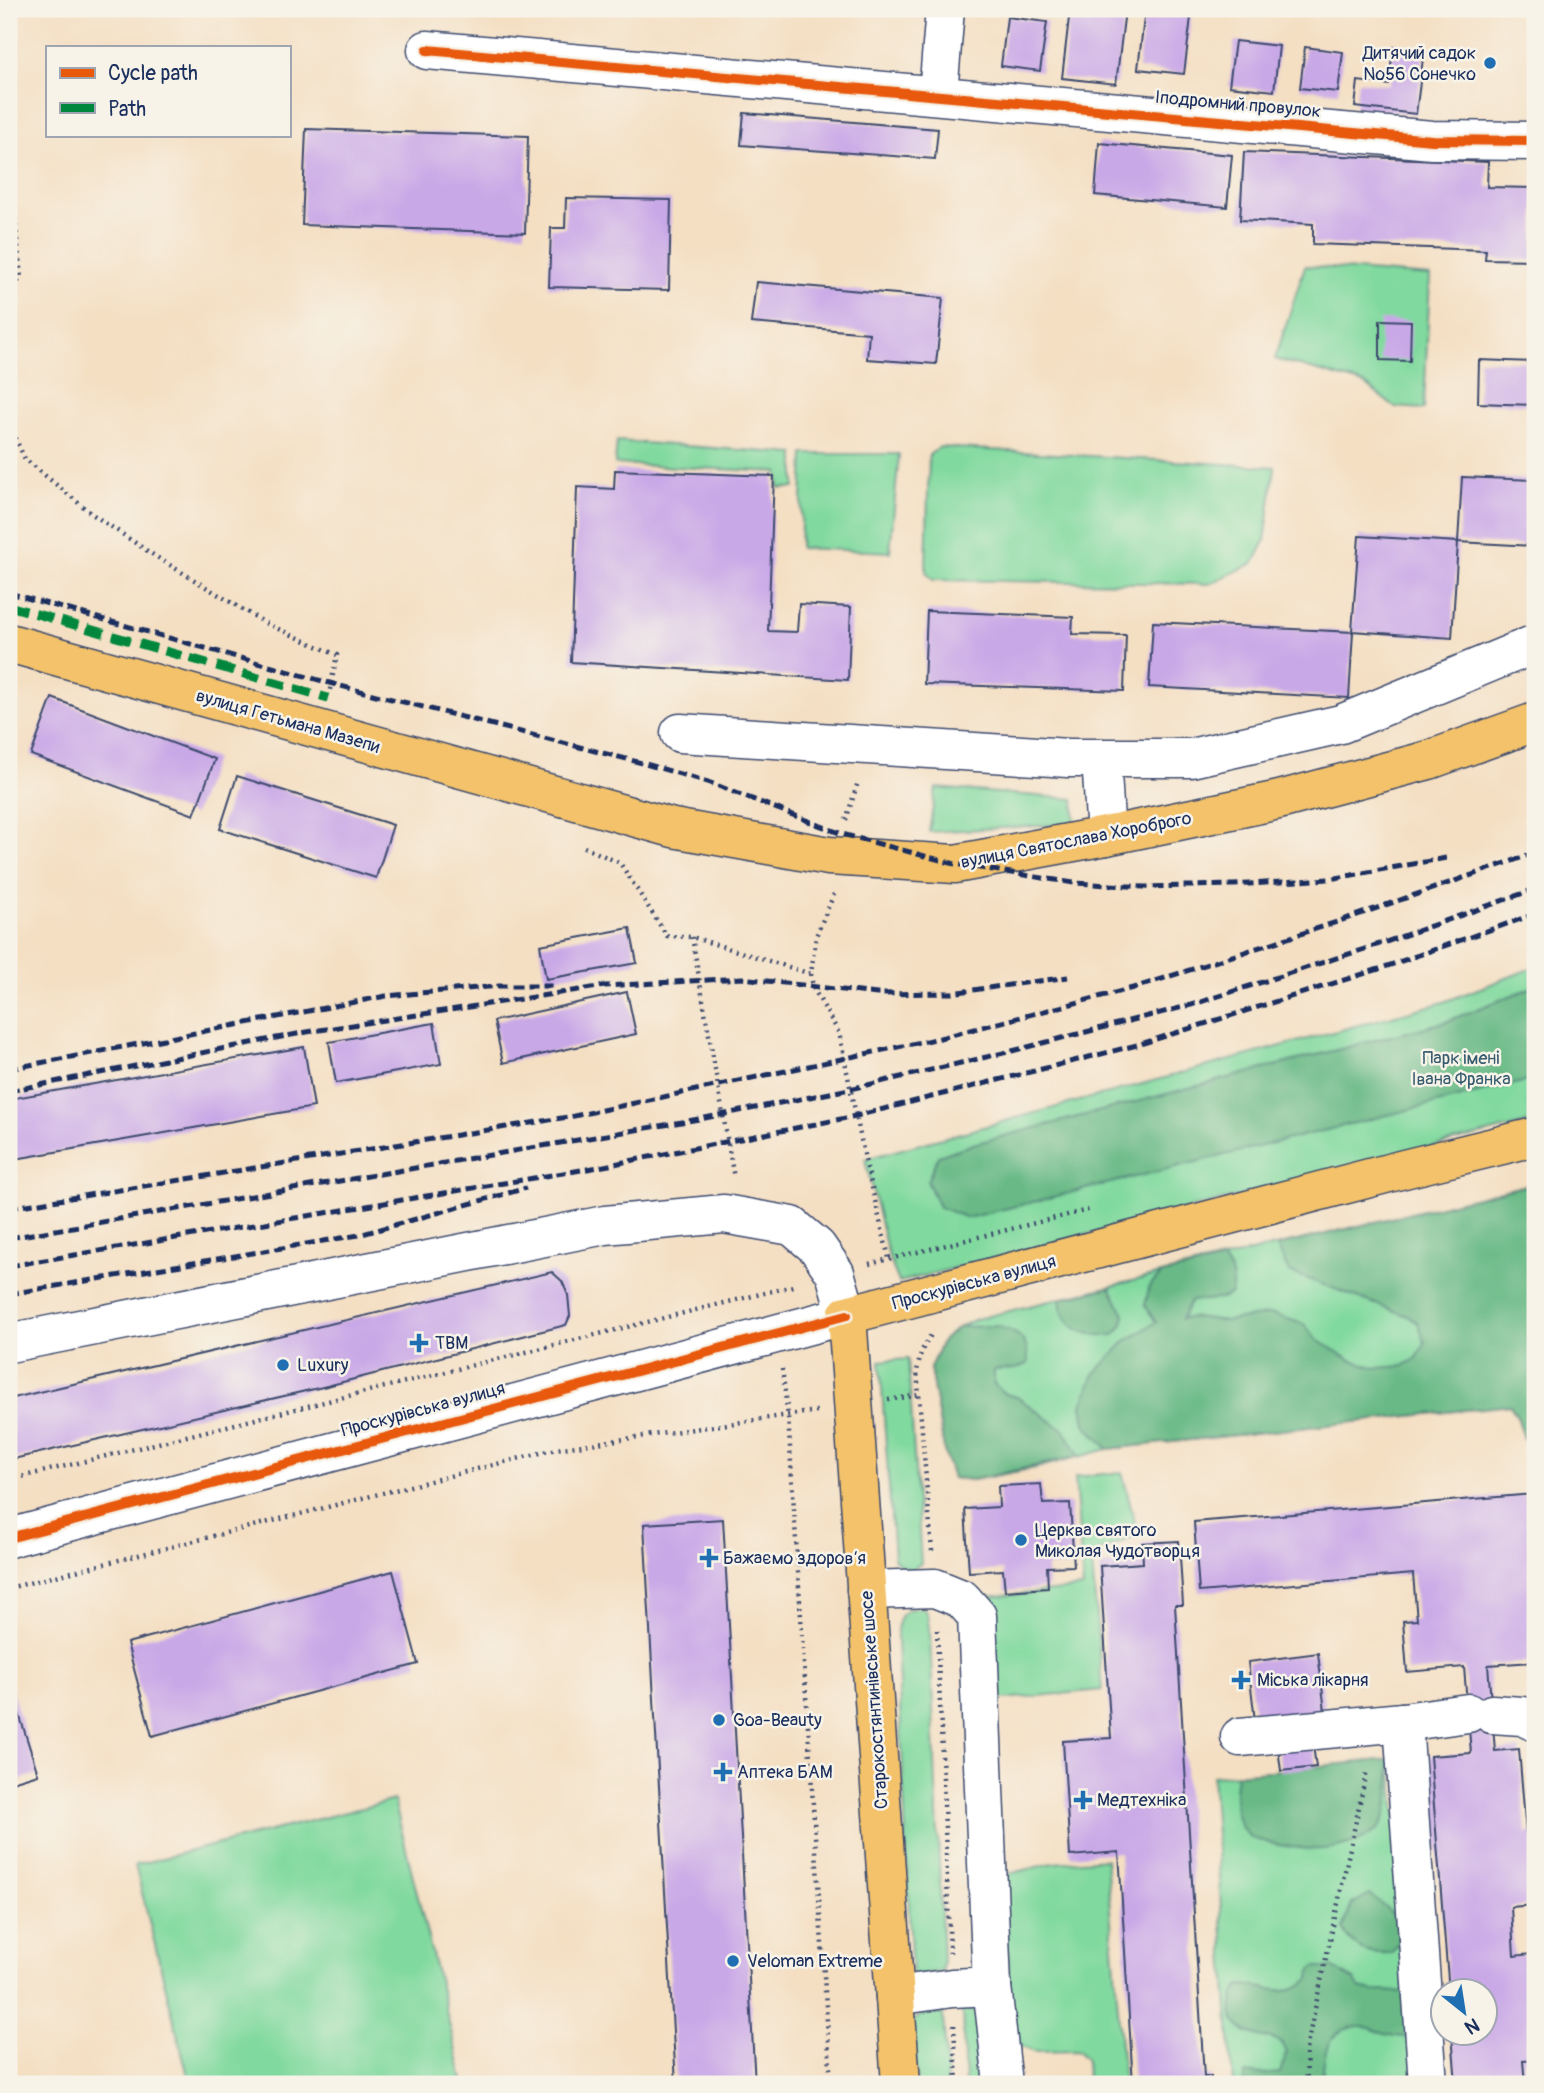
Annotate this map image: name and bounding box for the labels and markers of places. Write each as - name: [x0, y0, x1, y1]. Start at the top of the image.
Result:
- place label: Дитячий садок №56 Сонечко: [1362, 42, 1476, 86]
- marker: Дитячий садок №56 Сонечко: [1482, 55, 1498, 71]
- place label: ТВМ: [435, 1332, 468, 1355]
- marker: ТВМ: [409, 1333, 429, 1353]
- place label: Luxury: [297, 1354, 349, 1377]
- marker: Luxury: [275, 1357, 291, 1373]
- place label: Церква святого Миколая Чудотворця: [1035, 1519, 1200, 1563]
- marker: Церква святого Миколая Чудотворця: [1013, 1532, 1029, 1548]
- place label: Бажаємо здоровʼя: [723, 1547, 866, 1570]
- marker: Бажаємо здоровʼя: [701, 1550, 717, 1566]
- place label: Міська лікарня: [1257, 1669, 1368, 1692]
- marker: Міська лікарня: [1231, 1670, 1251, 1690]
- place label: Goa-Beauty: [733, 1709, 822, 1732]
- marker: Goa-Beauty: [711, 1712, 727, 1728]
- place label: Аптека БАМ: [737, 1761, 833, 1784]
- marker: Аптека БАМ: [715, 1764, 731, 1780]
- place label: Медтехніка: [1097, 1789, 1186, 1812]
- marker: Медтехніка: [1075, 1792, 1091, 1808]
- place label: Veloman Extreme: [747, 1950, 882, 1973]
- marker: Veloman Extreme: [725, 1953, 741, 1969]

